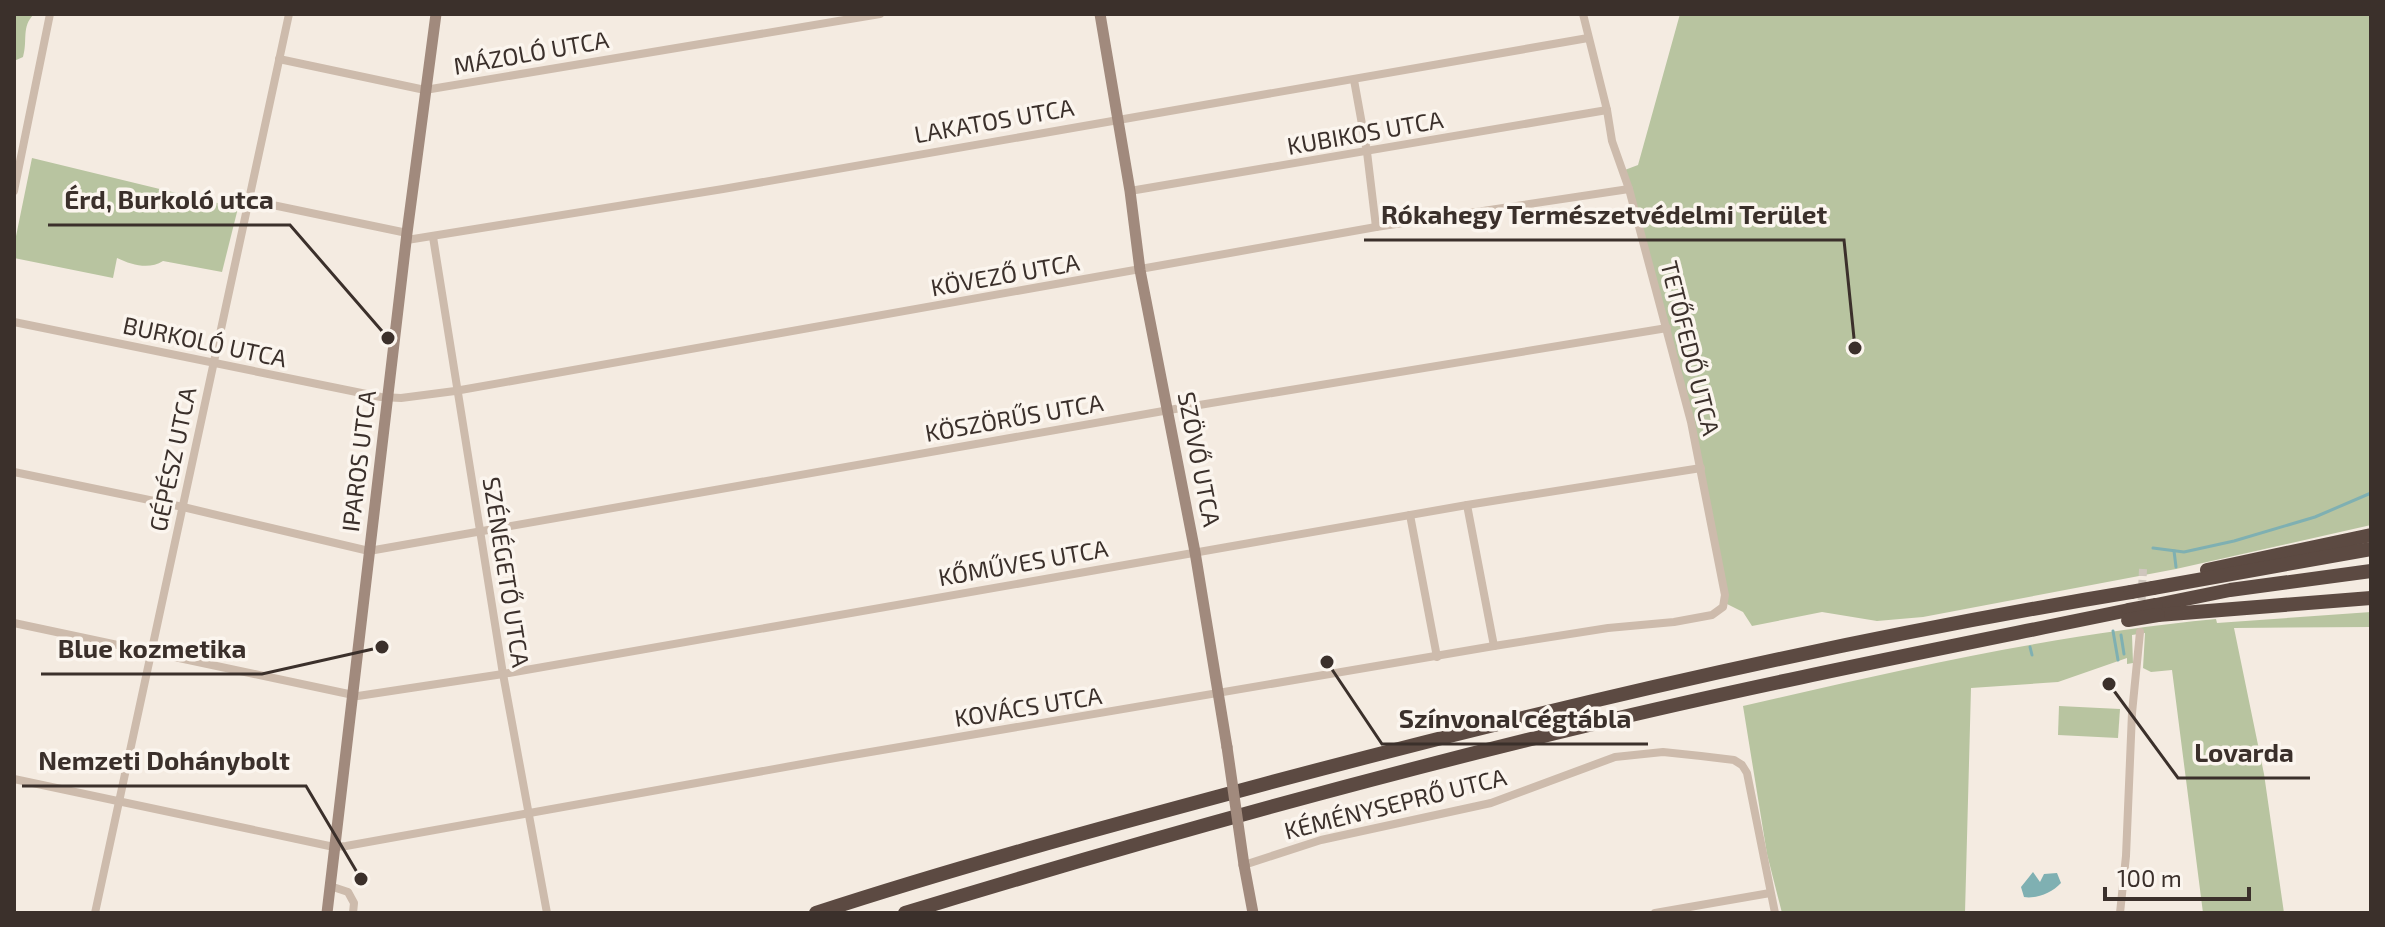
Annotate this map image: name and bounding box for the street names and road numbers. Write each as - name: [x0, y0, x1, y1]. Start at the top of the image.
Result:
- street label: MÁZOLÓ UTCA: [451, 24, 611, 80]
- street label: LAKATOS UTCA: [912, 92, 1076, 148]
- street label: KUBIKOS UTCA: [1285, 104, 1445, 160]
- street label: KÖVEZŐ UTCA: [928, 247, 1082, 301]
- street label: TETŐFEDŐ UTCA: [1655, 258, 1727, 438]
- street label: BURKOLÓ UTCA: [120, 309, 290, 373]
- street label: GÉPÉSZ UTCA: [143, 384, 201, 534]
- street label: KÖSZÖRŰS UTCA: [923, 387, 1105, 447]
- street label: IPAROS UTCA: [335, 388, 381, 533]
- street label: SZÖVŐ UTCA: [1173, 389, 1227, 529]
- street label: SZÉNÉGETŐ UTCA: [478, 475, 536, 669]
- street label: KŐMŰVES UTCA: [936, 533, 1110, 591]
- street label: KOVÁCS UTCA: [952, 680, 1104, 732]
- street label: KÉMÉNYSEPRŐ UTCA: [1281, 761, 1509, 845]

